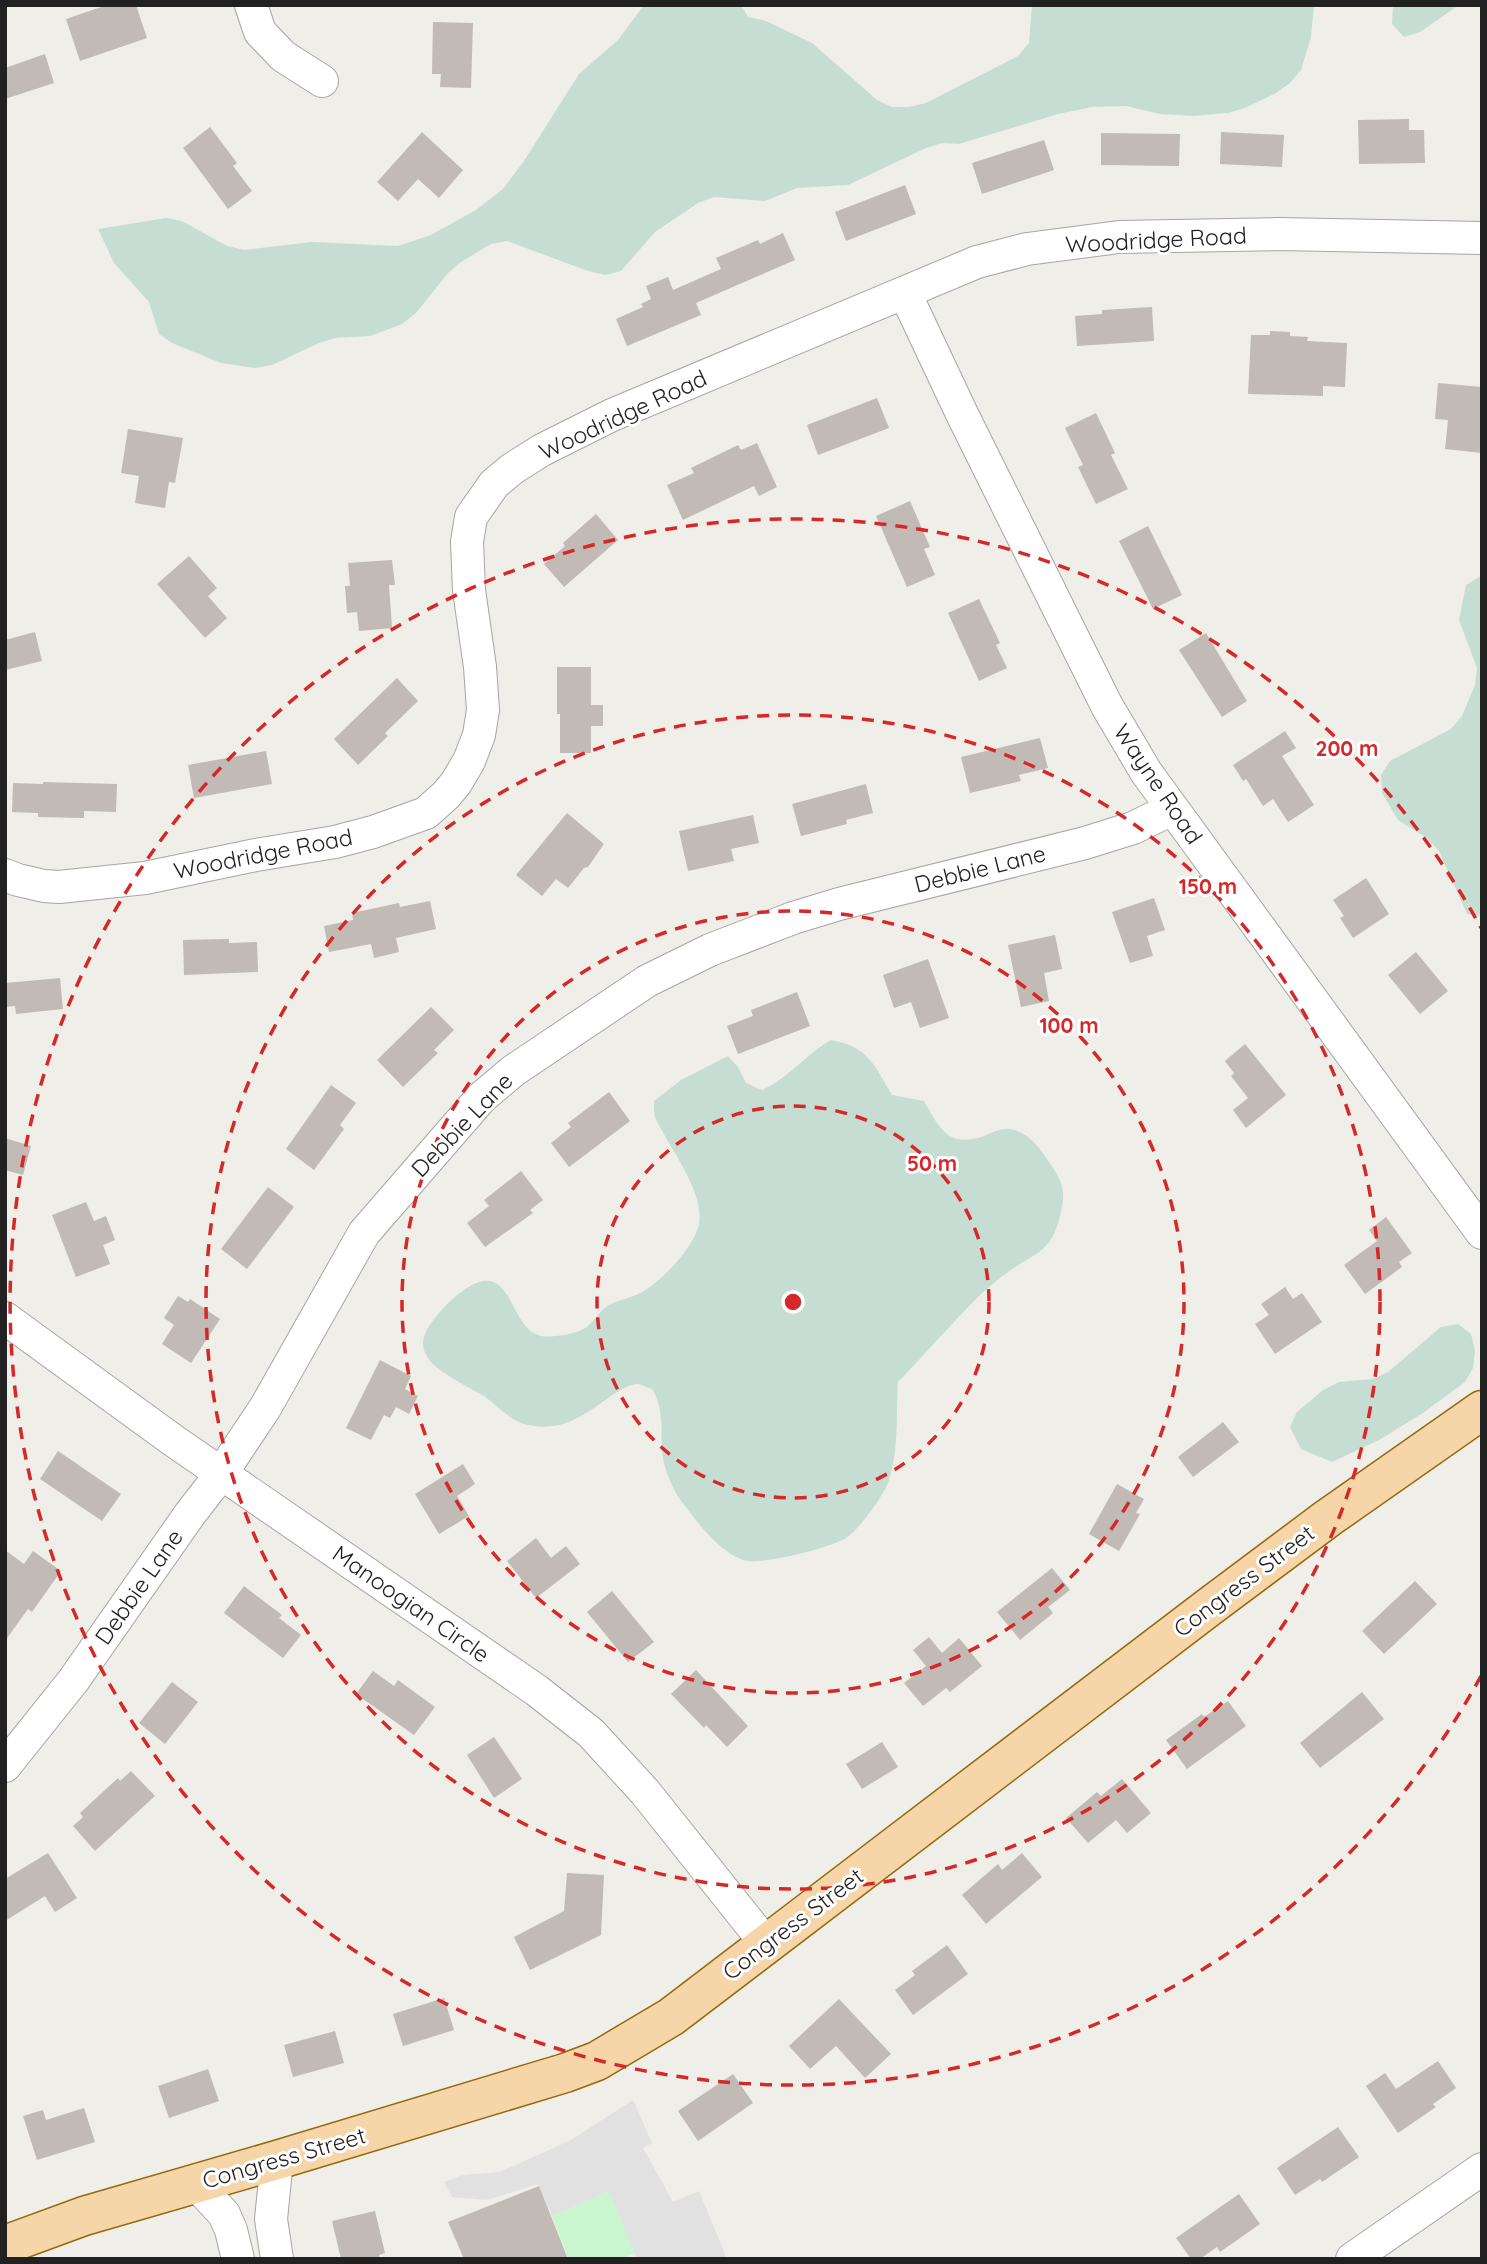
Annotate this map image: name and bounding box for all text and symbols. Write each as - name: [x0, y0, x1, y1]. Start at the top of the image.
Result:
- street label: Woodridge Road: [1065, 220, 1247, 259]
- street label: Woodridge Road: [534, 363, 711, 466]
- street label: Wayne Road: [1108, 718, 1209, 849]
- text: 200 m: [1316, 735, 1378, 761]
- street label: Woodridge Road: [171, 822, 355, 885]
- street label: Debbie Lane: [911, 838, 1049, 899]
- text: 150 m: [1179, 873, 1237, 899]
- text: 100 m: [1039, 1012, 1099, 1038]
- street label: Debbie Lane: [405, 1066, 519, 1183]
- text: 50 m: [907, 1150, 957, 1176]
- centre of rings: [781, 1290, 805, 1314]
- street label: Congress Street: [1168, 1518, 1320, 1643]
- street label: Debbie Lane: [88, 1523, 189, 1650]
- street label: Manoogian Circle: [327, 1539, 495, 1669]
- street label: Congress Street: [717, 1861, 869, 1986]
- street label: Congress Street: [199, 2120, 369, 2195]

